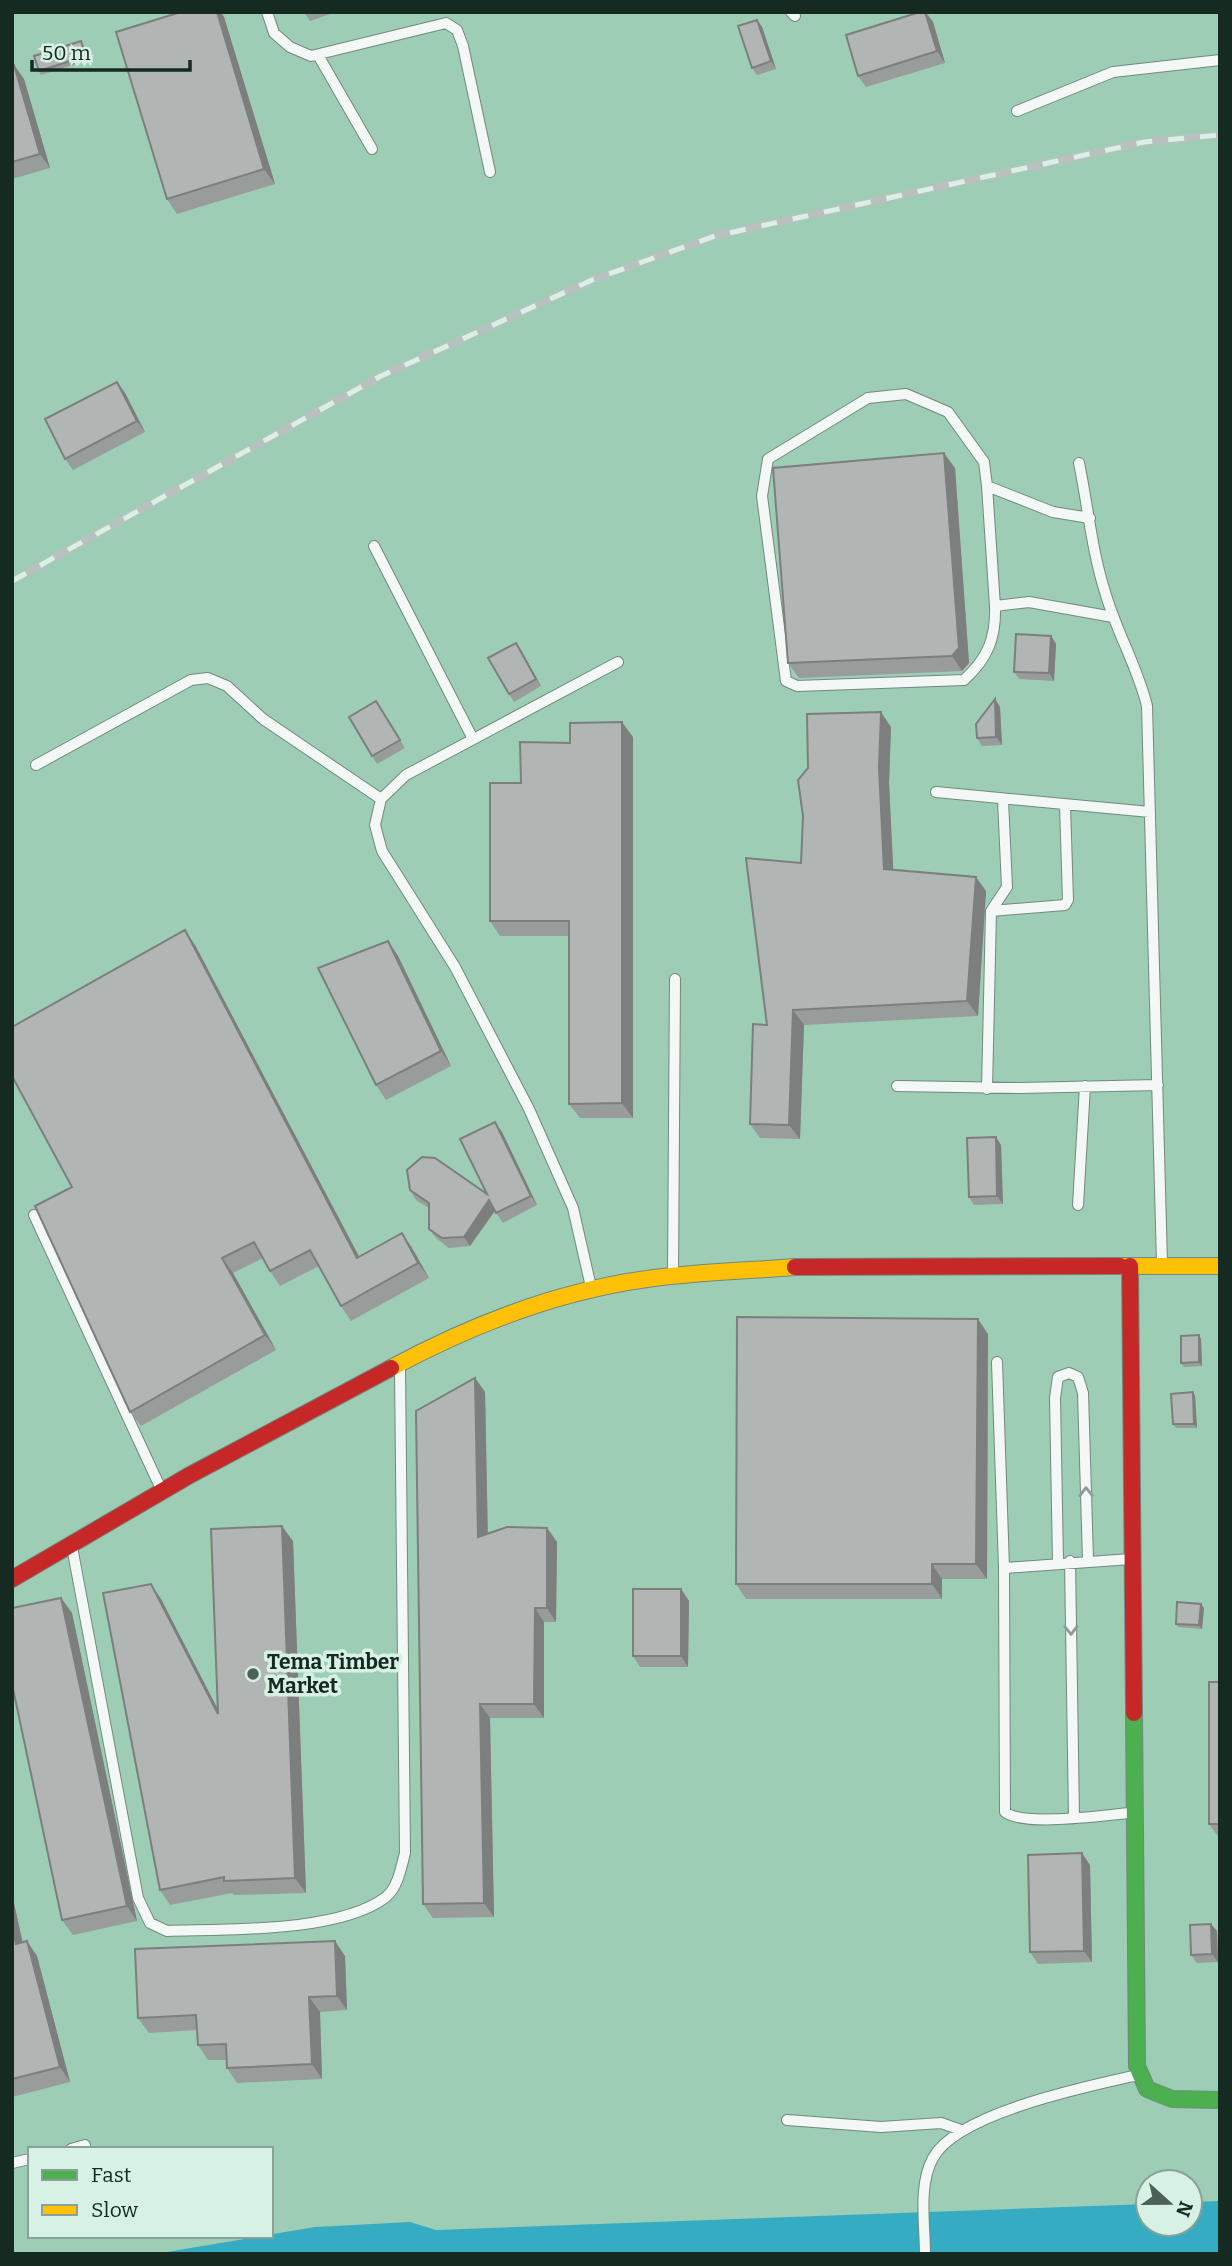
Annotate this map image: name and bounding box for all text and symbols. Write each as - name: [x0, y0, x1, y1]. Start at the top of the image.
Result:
- scale bar: [32, 28, 189, 72]
- text: 50 m: [42, 40, 91, 66]
- one-way arrow: [1078, 1486, 1094, 1497]
- one-way arrow: [1063, 1625, 1079, 1635]
- place label: Tema Timber Market: [267, 1649, 399, 1699]
- marker: Tema Timber Market: [245, 1666, 261, 1682]
- legend: [28, 2147, 273, 2238]
- text: Fast: [91, 2162, 132, 2188]
- north arrow: [1134, 2168, 1204, 2238]
- text: Slow: [91, 2197, 138, 2223]
- text: N: [1171, 2198, 1198, 2220]

